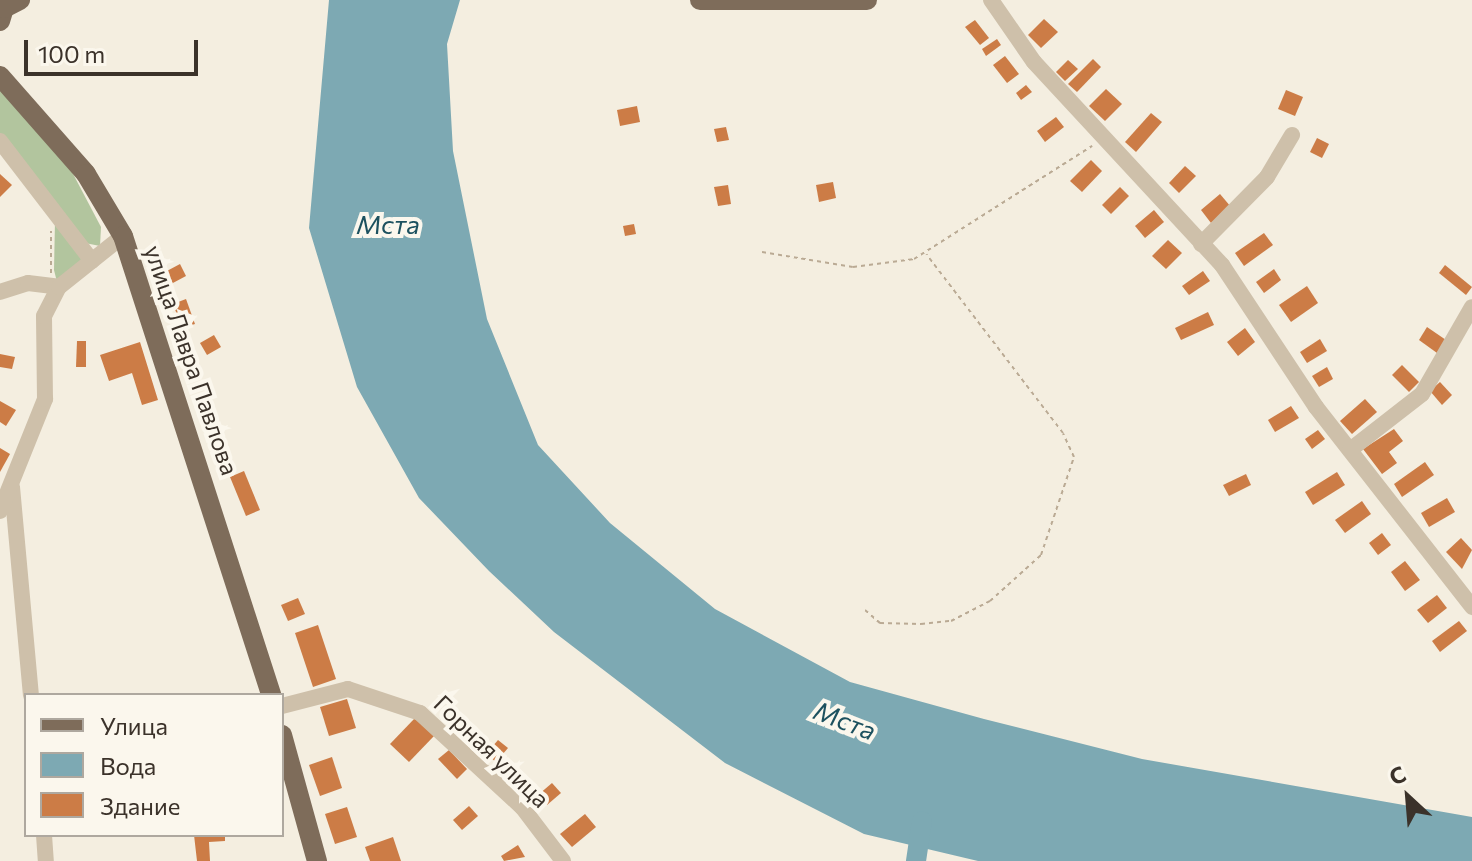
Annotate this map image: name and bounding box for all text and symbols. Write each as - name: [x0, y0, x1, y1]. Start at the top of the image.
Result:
- scale bar: [28, 24, 202, 74]
- text: 100 m: [38, 39, 105, 68]
- water label: Мста: [356, 208, 420, 240]
- street label: улица Лавра Павлова: [139, 241, 245, 479]
- street label: Горная улица: [428, 689, 556, 813]
- legend: [24, 693, 284, 837]
- water label: Мста: [810, 694, 880, 746]
- text: Улица: [100, 711, 168, 740]
- text: Вода: [100, 751, 156, 780]
- north arrow: [1368, 757, 1448, 837]
- text: С: [1385, 760, 1410, 790]
- text: Здание: [100, 791, 180, 820]

